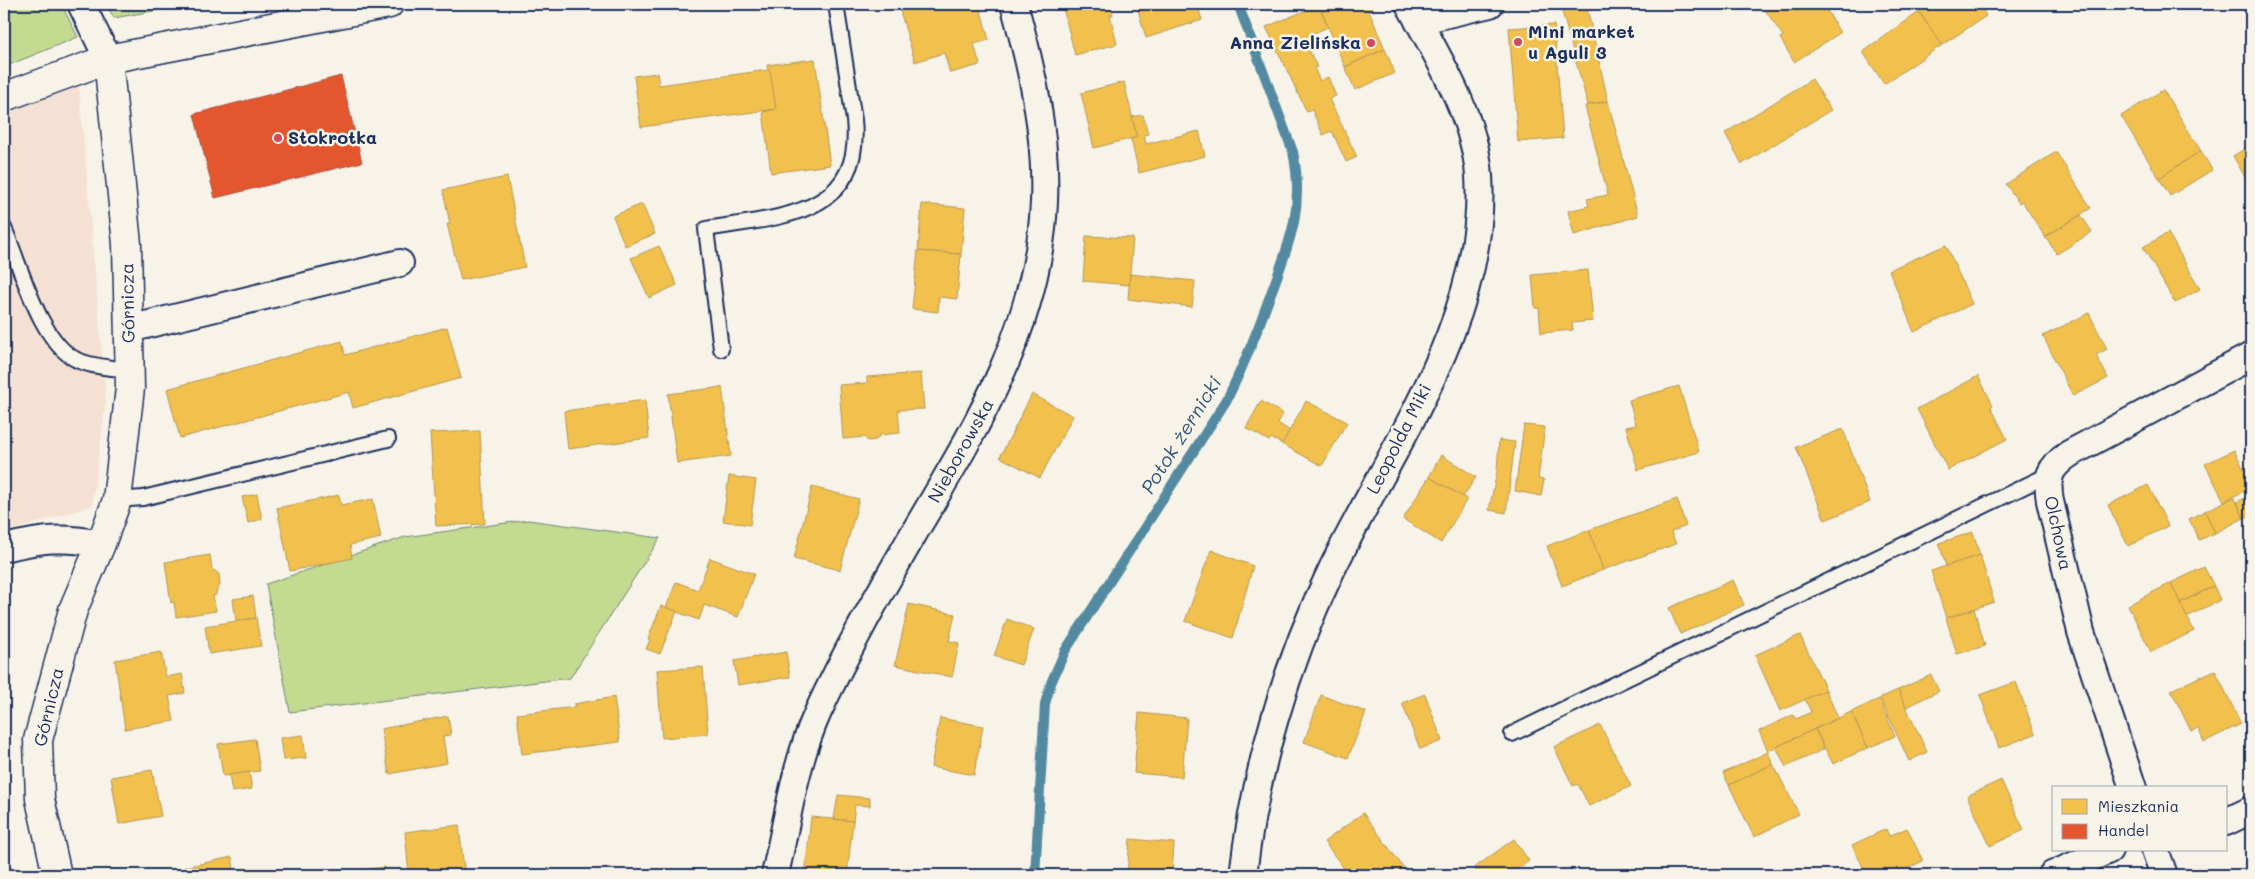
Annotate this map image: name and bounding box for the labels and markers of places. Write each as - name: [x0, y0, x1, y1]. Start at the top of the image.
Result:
- place label: Mini market u Aguli 3: [1528, 19, 1635, 64]
- place label: Anna Zielińska: [1230, 30, 1361, 54]
- marker: Mini market u Aguli 3: [1512, 36, 1524, 48]
- marker: Anna Zielińska: [1365, 37, 1377, 49]
- place label: Stokrotka: [288, 125, 377, 149]
- marker: Stokrotka: [272, 132, 284, 144]

